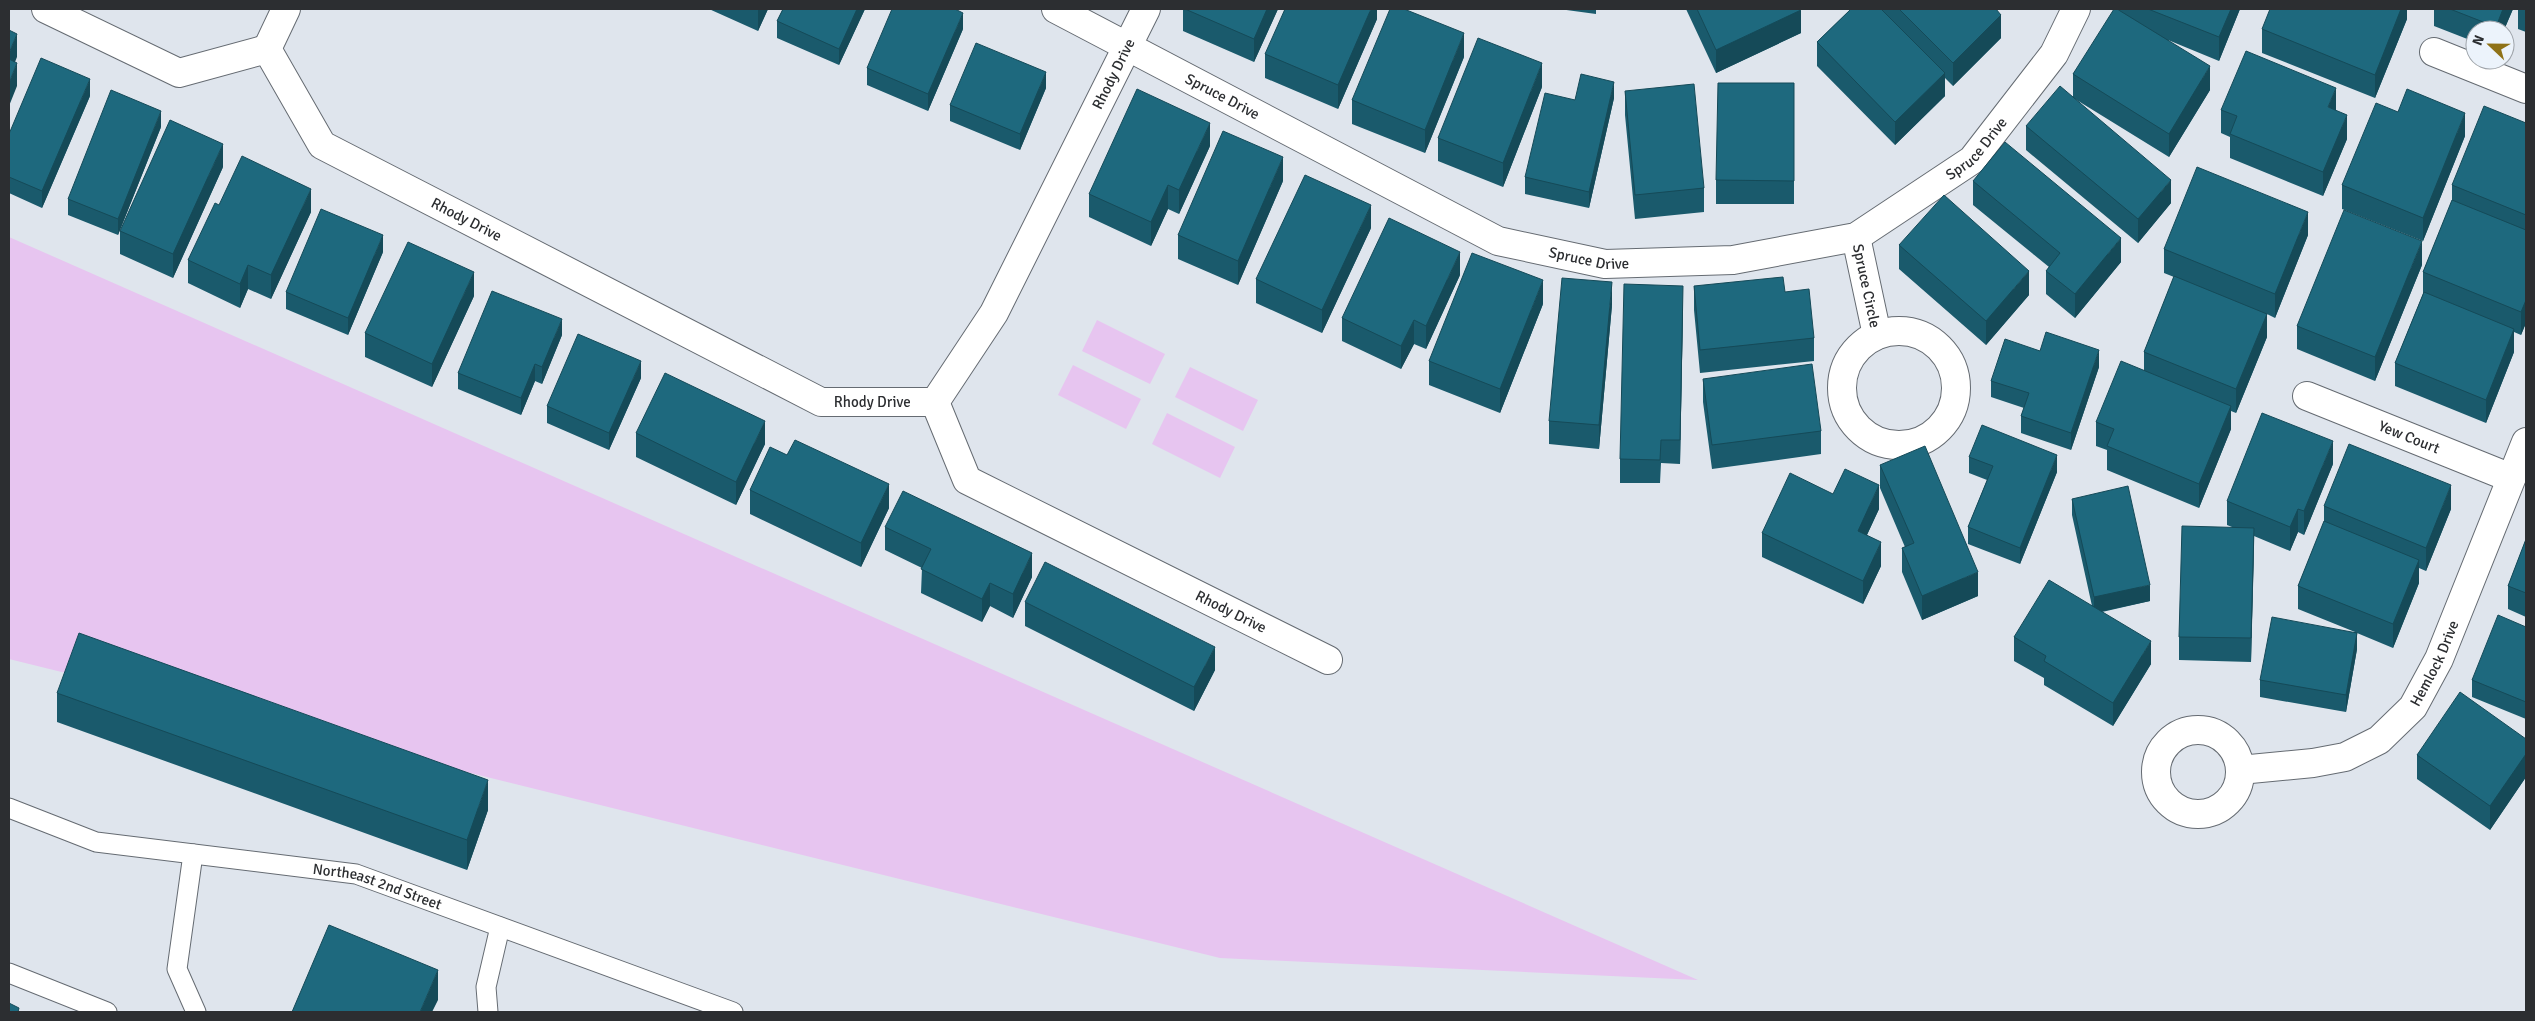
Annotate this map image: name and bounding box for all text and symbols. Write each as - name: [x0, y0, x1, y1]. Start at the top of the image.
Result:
- north arrow: [2465, 20, 2515, 70]
- text: N: [2469, 33, 2488, 48]
- street label: Rhody Drive: [1088, 36, 1139, 112]
- street label: Spruce Drive: [1182, 69, 1263, 123]
- street label: Spruce Drive: [1942, 114, 2011, 184]
- street label: Rhody Drive: [428, 194, 505, 245]
- street label: Spruce Circle: [1849, 242, 1884, 329]
- street label: Spruce Drive: [1547, 243, 1629, 273]
- street label: Rhody Drive: [834, 393, 911, 411]
- street label: Yew Court: [2376, 417, 2442, 457]
- street label: Rhody Drive: [1193, 586, 1269, 637]
- street label: Hemlock Drive: [2406, 618, 2463, 709]
- street label: Northeast 2nd Street: [312, 860, 444, 914]

